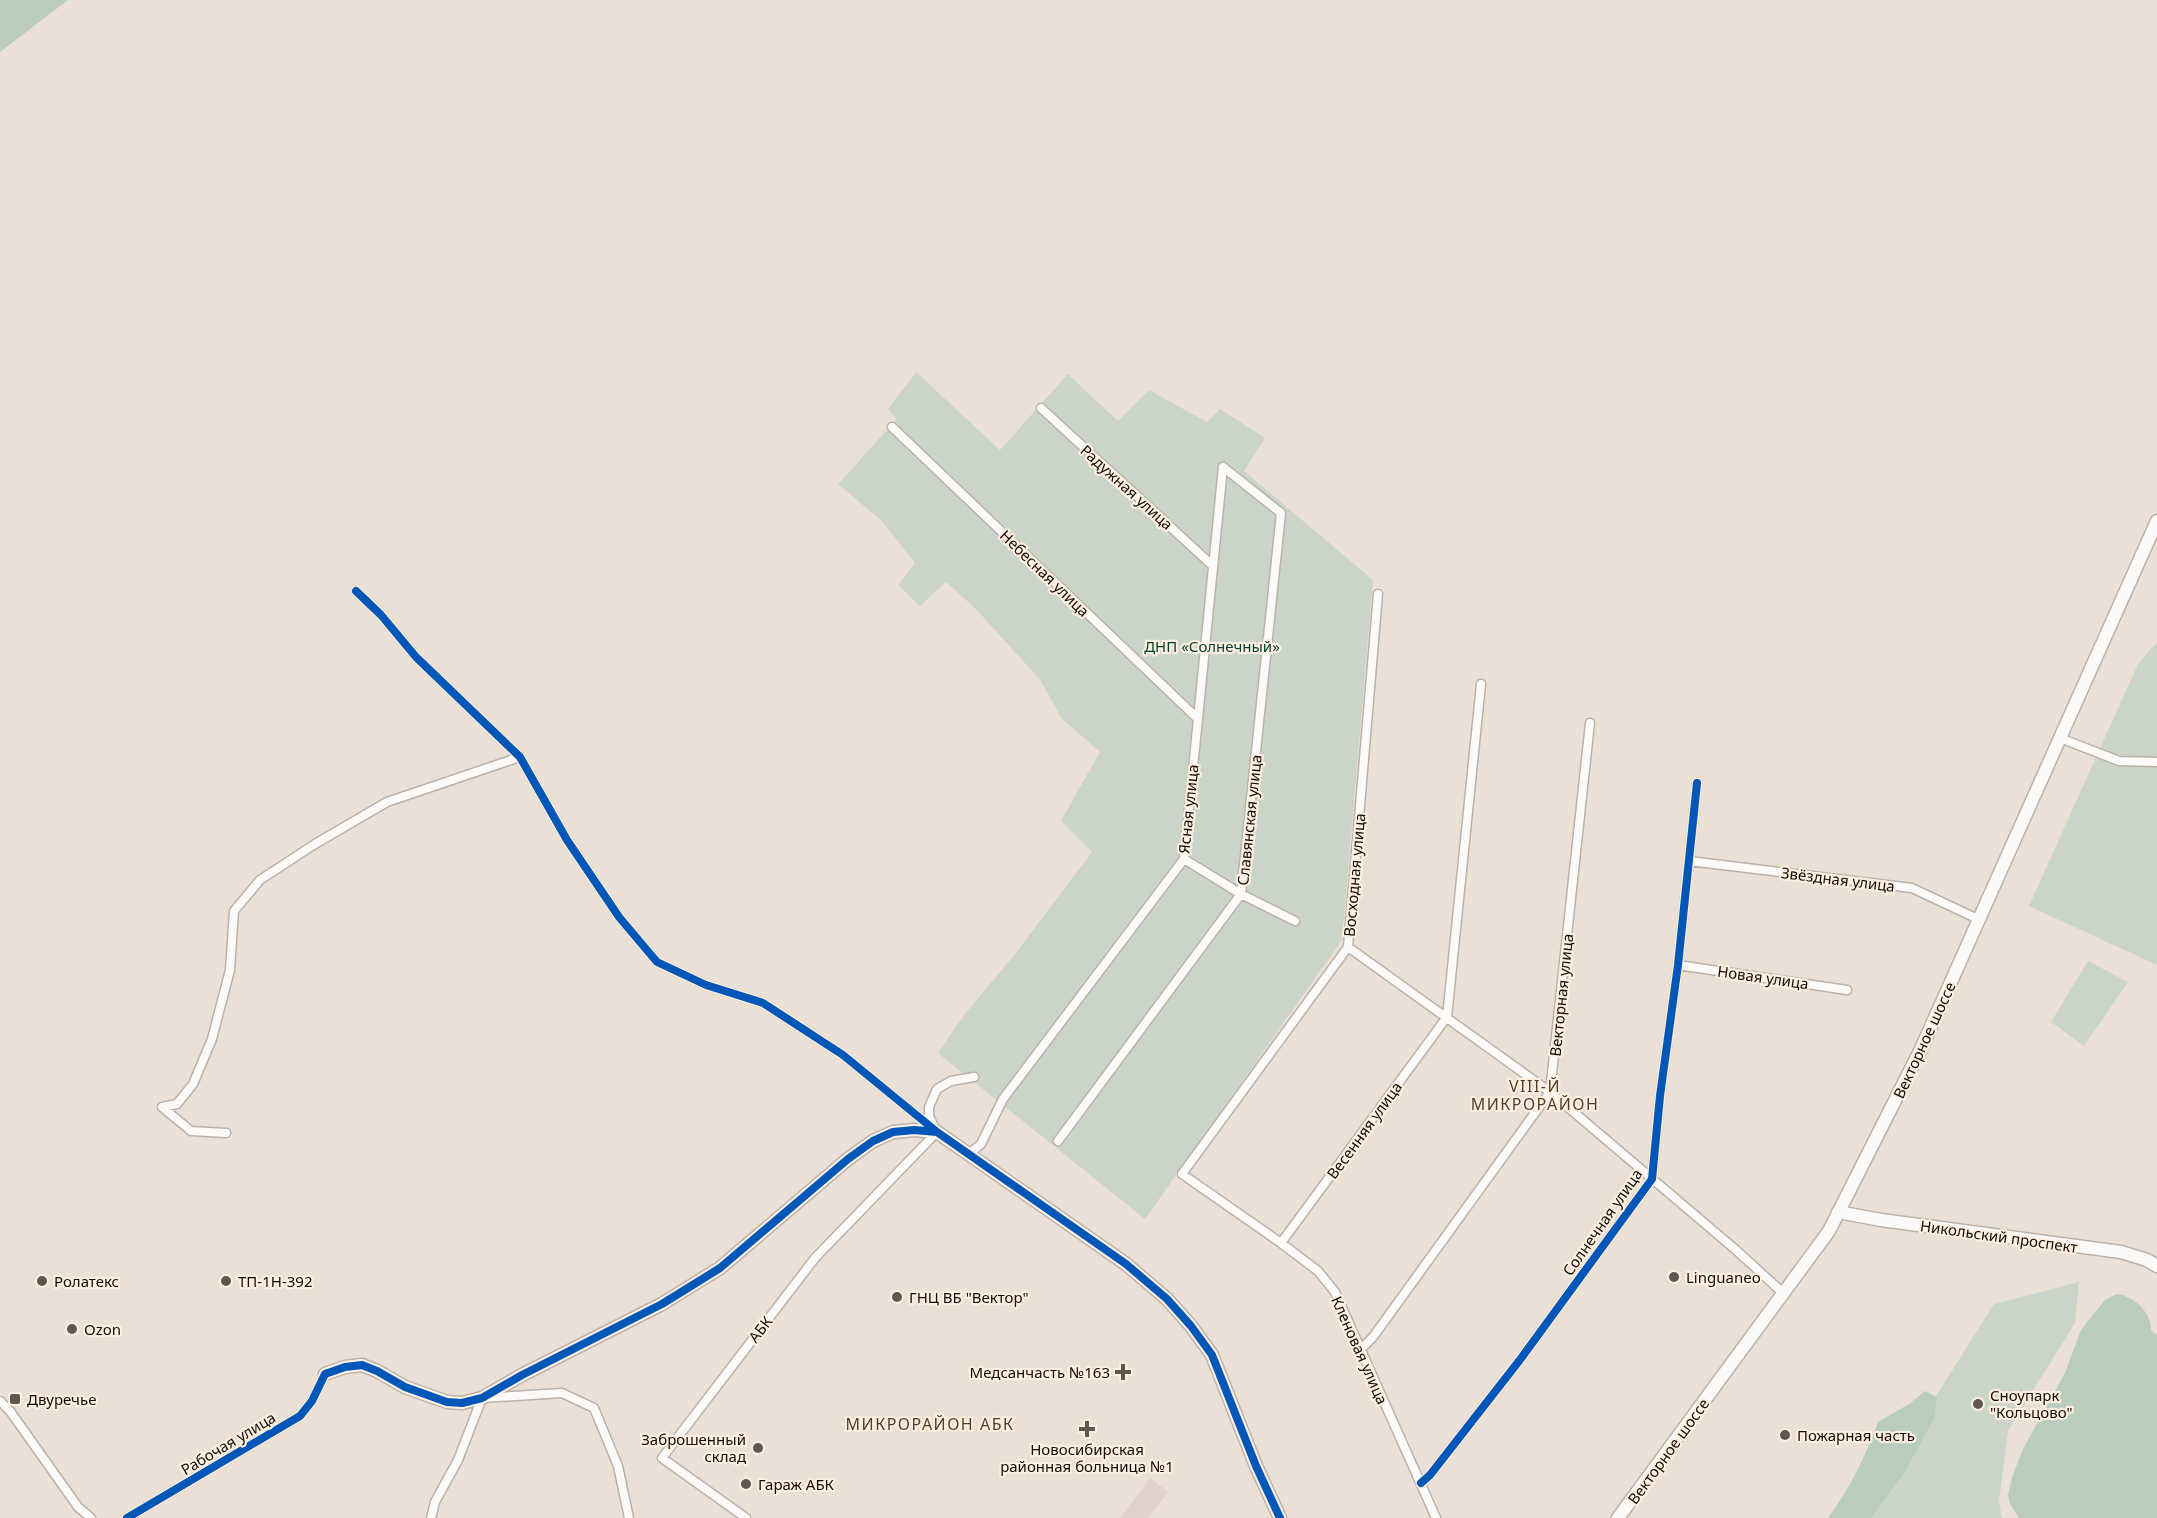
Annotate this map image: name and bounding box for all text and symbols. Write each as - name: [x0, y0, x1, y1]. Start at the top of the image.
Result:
- street label: Радужная улица: [1077, 440, 1177, 534]
- street label: Небесная улица: [996, 525, 1094, 621]
- park label: ДНП «Солнечный»: [1144, 636, 1280, 656]
- street label: Славянская улица: [1232, 754, 1266, 886]
- street label: Ясная улица: [1173, 763, 1203, 855]
- street label: Восходная улица: [1339, 812, 1369, 938]
- street label: Звёздная улица: [1780, 862, 1896, 896]
- street label: Векторная улица: [1545, 933, 1577, 1057]
- street label: Новая улица: [1716, 961, 1810, 993]
- street label: Векторное шоссе: [1888, 979, 1960, 1101]
- district label: VIII-Й МИКРОРАЙОН: [1471, 1075, 1599, 1115]
- street label: Весенняя улица: [1322, 1077, 1406, 1183]
- street label: Солнечная улица: [1558, 1165, 1646, 1279]
- street label: Никольский проспект: [1919, 1215, 2079, 1257]
- place label: Linguaneo: [1686, 1267, 1761, 1287]
- marker: Linguaneo: [1667, 1270, 1681, 1284]
- place label: Ролатекс: [54, 1271, 119, 1291]
- place label: ТП-1Н-392: [238, 1271, 312, 1291]
- marker: Ролатекс: [35, 1274, 49, 1288]
- marker: ТП-1Н-392: [219, 1274, 233, 1288]
- place label: ГНЦ ВБ "Вектор": [909, 1287, 1029, 1307]
- marker: ГНЦ ВБ "Вектор": [890, 1290, 904, 1304]
- street label: Кленовая улица: [1327, 1293, 1393, 1407]
- street label: АБК: [743, 1311, 777, 1346]
- place label: Ozon: [84, 1319, 121, 1339]
- marker: Ozon: [65, 1322, 79, 1336]
- place label: Медсанчасть №163: [970, 1362, 1110, 1382]
- marker: Медсанчасть №163: [1114, 1363, 1132, 1381]
- place label: Сноупарк "Кольцово": [1990, 1385, 2073, 1422]
- place label: Двуречье: [27, 1389, 96, 1409]
- marker: Двуречье: [8, 1392, 22, 1406]
- street label: Векторное шоссе: [1623, 1394, 1713, 1508]
- marker: Сноупарк "Кольцово": [1971, 1397, 1985, 1411]
- street label: Рабочая улица: [177, 1407, 279, 1479]
- district label: МИКРОРАЙОН АБК: [846, 1413, 1014, 1435]
- marker: Новосибирская районная больница №1: [1078, 1420, 1096, 1438]
- place label: Пожарная часть: [1797, 1425, 1915, 1445]
- marker: Пожарная часть: [1778, 1428, 1792, 1442]
- place label: Заброшенный склад: [641, 1429, 746, 1466]
- place label: Новосибирская районная больница №1: [1000, 1439, 1174, 1476]
- marker: Заброшенный склад: [751, 1441, 765, 1455]
- place label: Гараж АБК: [758, 1474, 835, 1494]
- marker: Гараж АБК: [739, 1477, 753, 1491]

